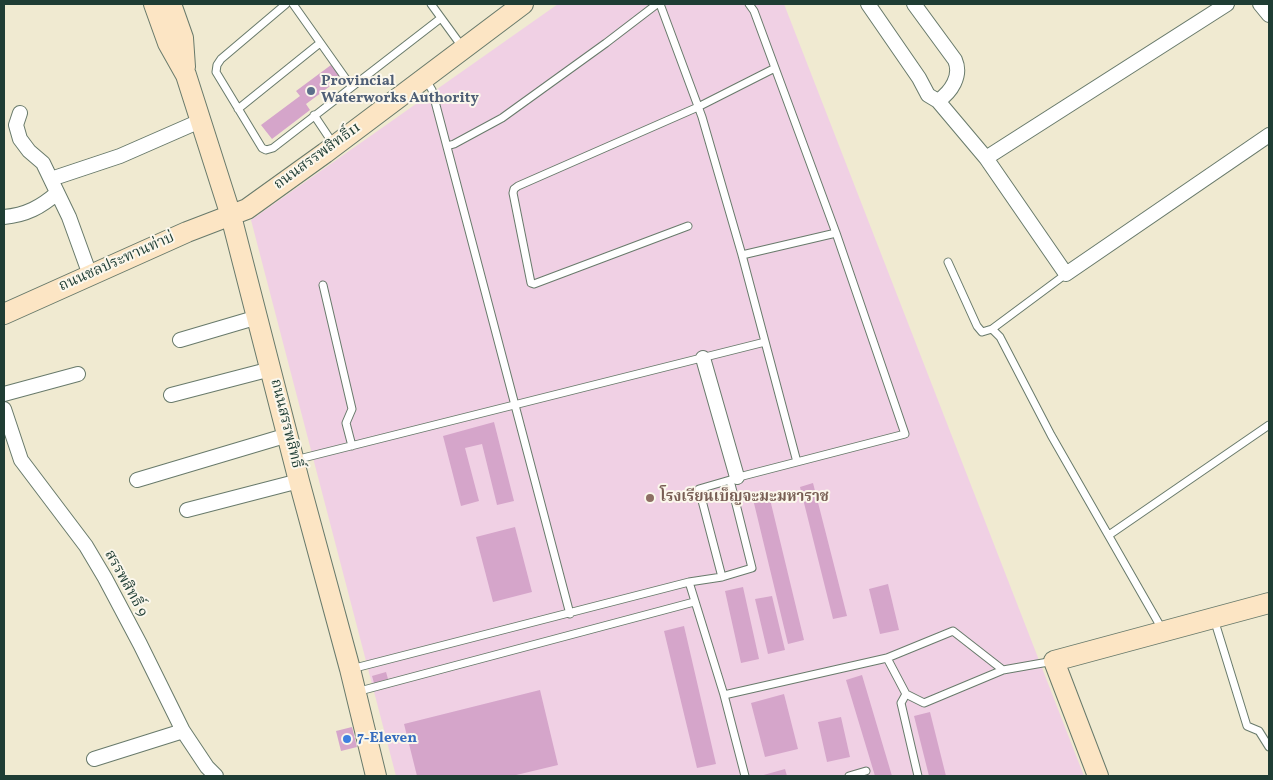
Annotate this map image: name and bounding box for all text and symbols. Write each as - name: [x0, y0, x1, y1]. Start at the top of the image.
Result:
- place label: Provincial Waterworks Authority: [321, 73, 479, 108]
- marker: Provincial Waterworks Authority: [305, 85, 317, 97]
- street label: ถนนสรรพสิทธิ์11: [271, 119, 365, 195]
- street label: ถนนชลประทานท่าบ่: [57, 229, 177, 297]
- street label: ถนนสรรพสิทธิ์: [265, 377, 305, 471]
- place label: โรงเรียนเบ็ญจะมะมหาราช: [660, 489, 829, 507]
- marker: โรงเรียนเบ็ญจะมะมหาราช: [644, 492, 656, 504]
- street label: สรรพสิทธิ์ 9: [99, 548, 151, 620]
- place label: 7-Eleven: [357, 730, 417, 748]
- marker: 7-Eleven: [341, 733, 353, 745]

